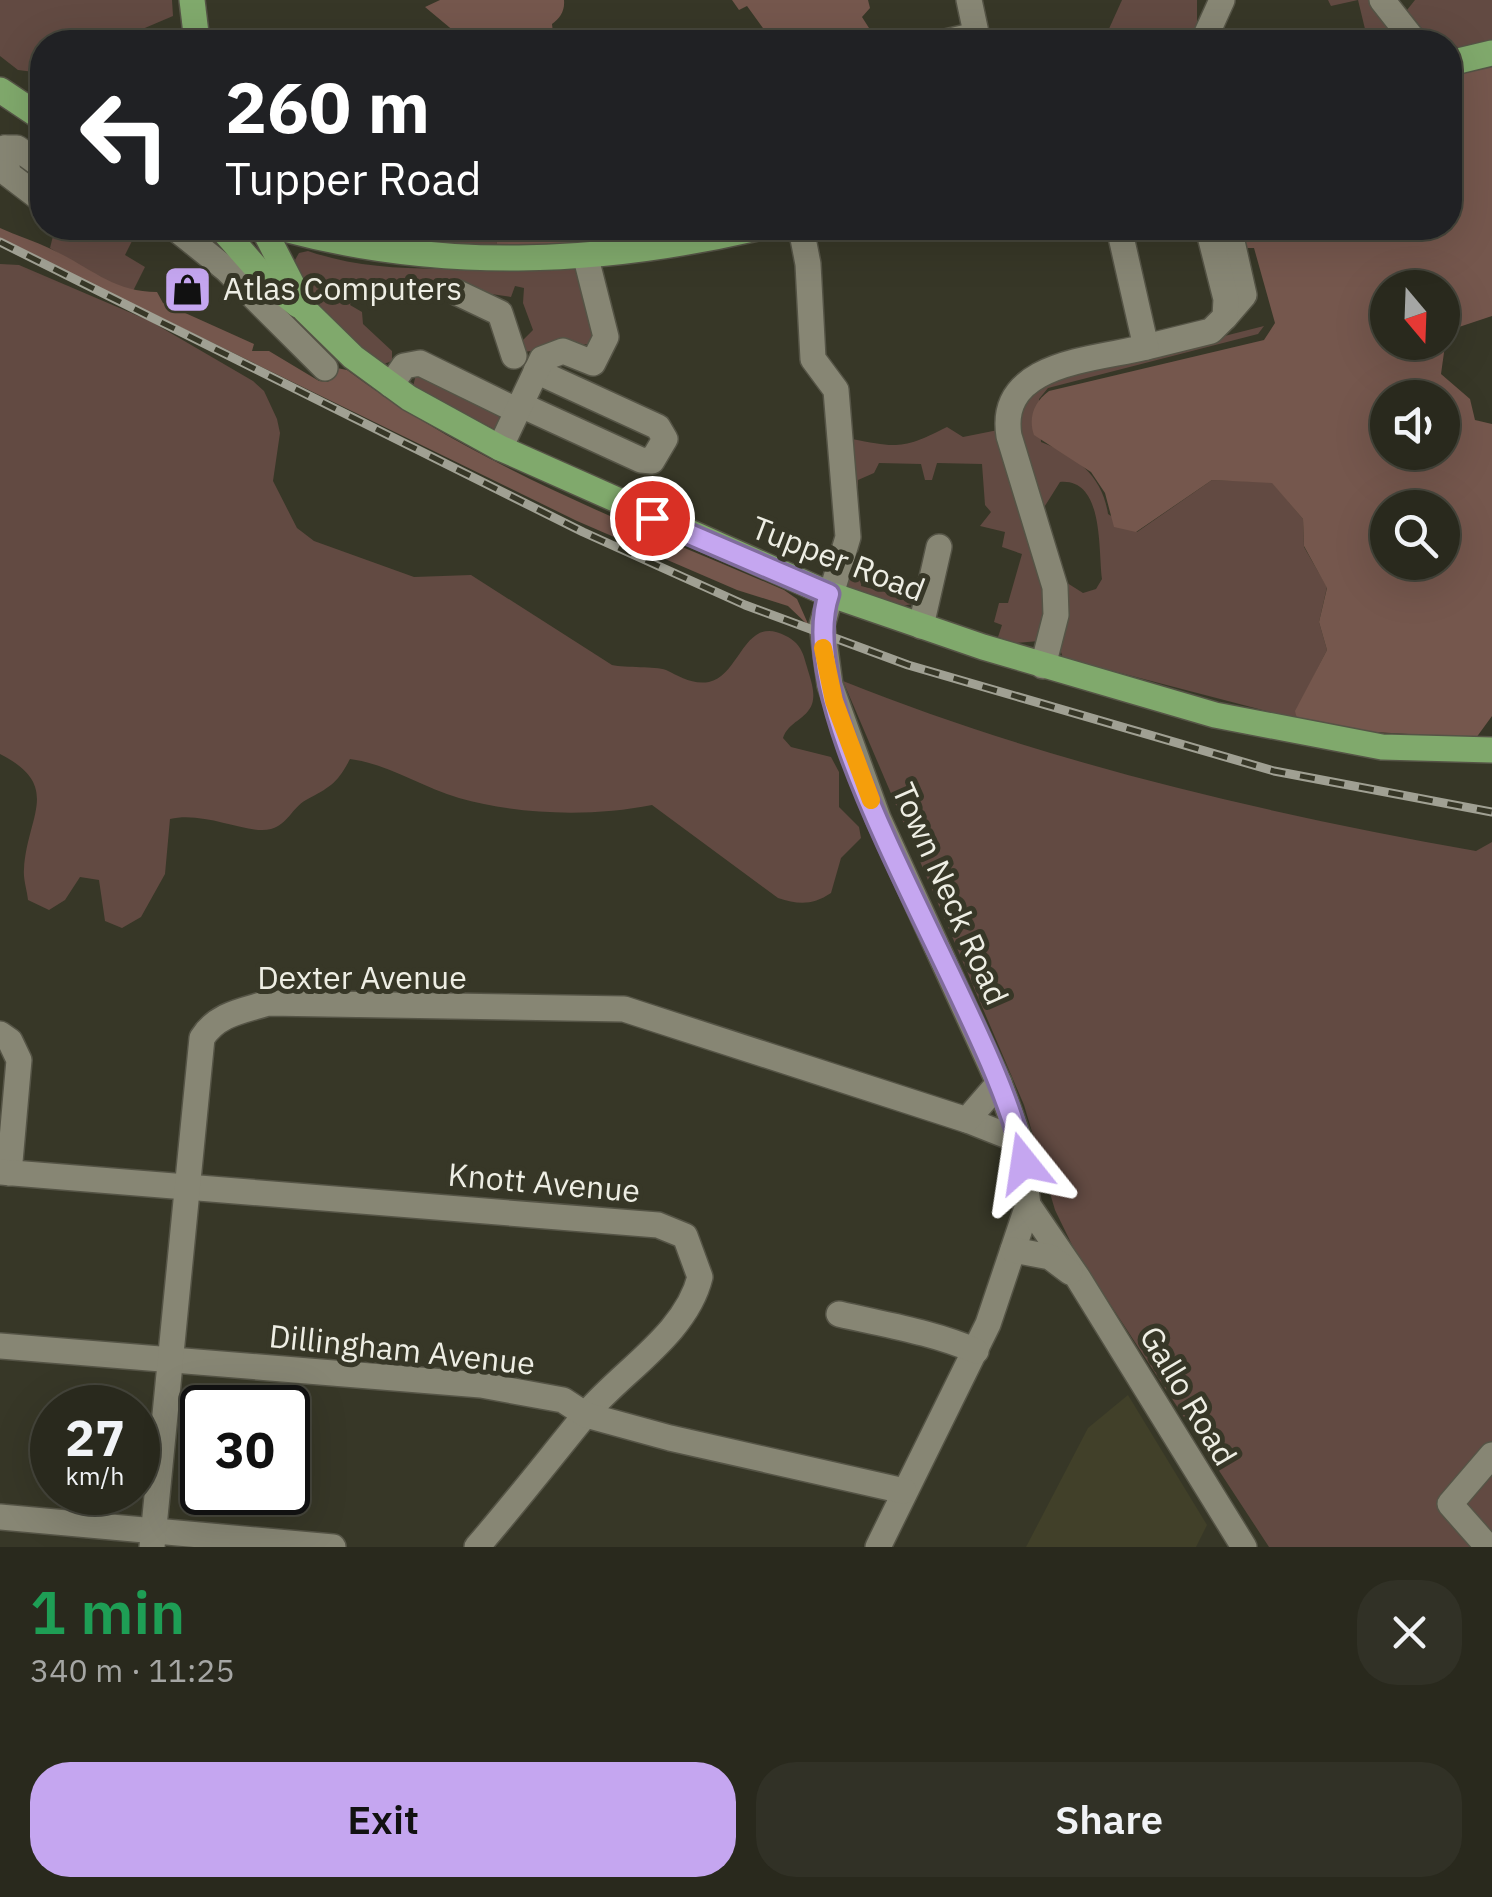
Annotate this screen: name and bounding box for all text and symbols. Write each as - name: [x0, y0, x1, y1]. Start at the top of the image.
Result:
- text: 260 m: [225, 61, 430, 152]
- icon: left: [60, 70, 190, 200]
- text: Tupper Road: [225, 149, 482, 207]
- shop icon: Atlas Computers: [162, 263, 214, 315]
- place label: Atlas Computers: [223, 267, 462, 309]
- north arrow: [1370, 270, 1460, 360]
- map controls: [1370, 270, 1460, 580]
- button: sound: [1370, 380, 1460, 470]
- pin: [610, 476, 695, 561]
- button: search: [1370, 490, 1460, 580]
- icon: arrive: [625, 491, 680, 546]
- street label: Tupper Road: [746, 506, 931, 610]
- street label: Town Neck Road: [883, 776, 1019, 1011]
- street label: Dexter Avenue: [257, 956, 467, 998]
- position arrow: [972, 1111, 1076, 1215]
- street label: Knott Avenue: [446, 1153, 642, 1211]
- street label: Dillingham Avenue: [267, 1314, 537, 1384]
- street label: Gallo Road: [1131, 1318, 1247, 1473]
- speed limit sign: 30: [180, 1385, 310, 1515]
- text: 27: [65, 1405, 125, 1470]
- text: km/h: [66, 1459, 124, 1492]
- text: 1 min: [30, 1572, 185, 1651]
- button: close: [1357, 1580, 1462, 1685]
- text: 340 m · 11:25: [30, 1649, 235, 1691]
- button: Exit: [30, 1762, 736, 1877]
- button: Share: [756, 1762, 1462, 1877]

